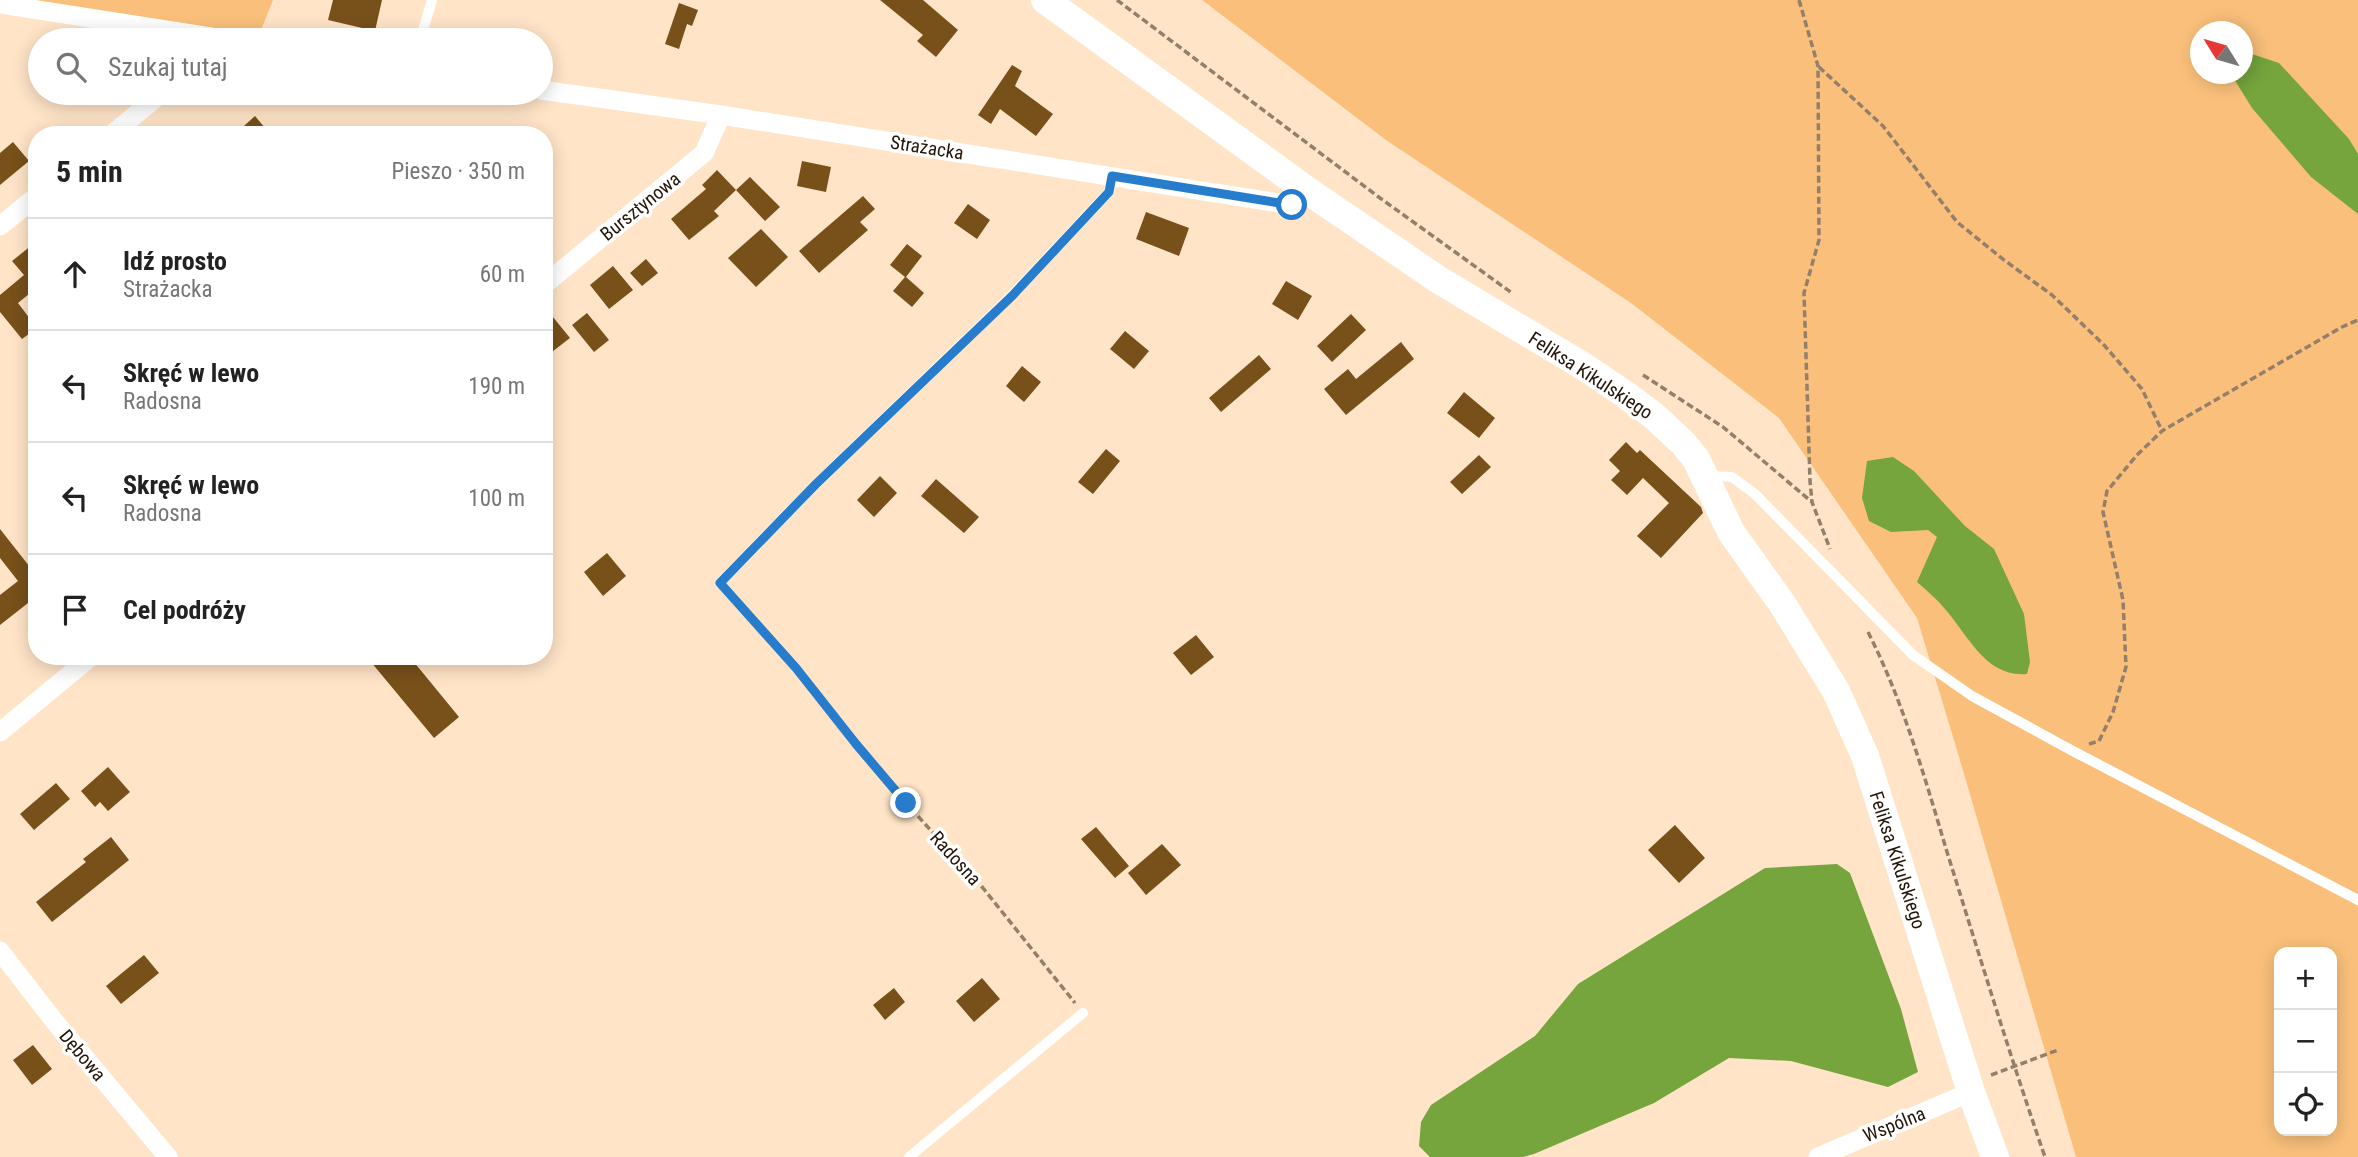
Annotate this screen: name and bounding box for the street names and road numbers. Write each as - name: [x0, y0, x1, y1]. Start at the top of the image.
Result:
- street label: Strażacka: [889, 130, 965, 165]
- street label: Bursztynowa: [596, 167, 685, 246]
- street label: Feliksa Kikulskiego: [1524, 327, 1657, 424]
- street label: Feliksa Kikulskiego: [1864, 788, 1931, 932]
- street label: Radosna: [925, 826, 986, 890]
- street label: Dębowa: [54, 1025, 111, 1086]
- street label: Wspólna: [1860, 1102, 1928, 1147]

